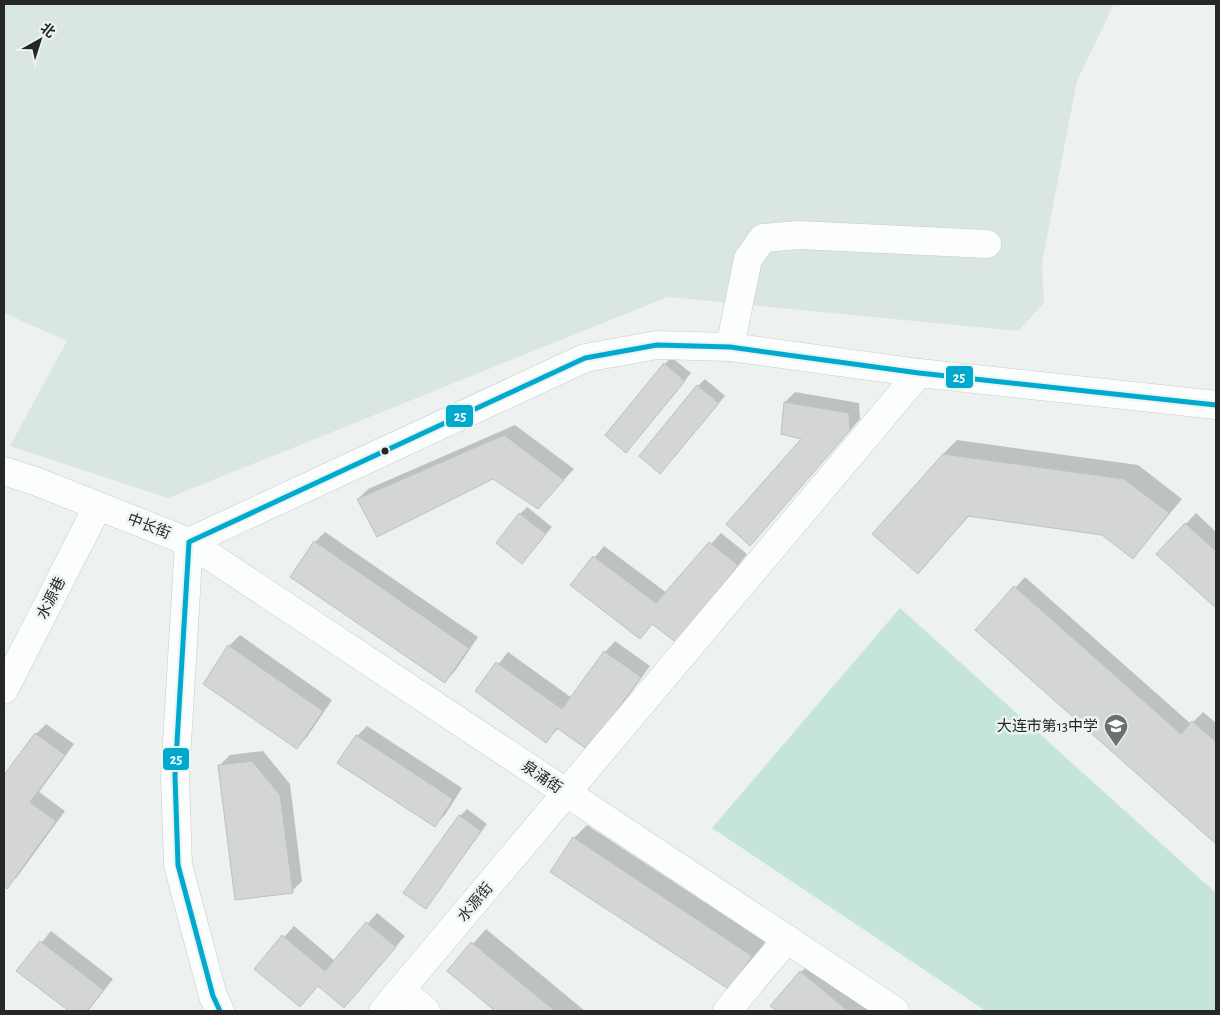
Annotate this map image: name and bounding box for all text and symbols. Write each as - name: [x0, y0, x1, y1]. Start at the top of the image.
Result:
- north arrow: [15, 15, 65, 65]
- text: 北: [38, 20, 58, 41]
- line badge: 25: [945, 365, 974, 389]
- text: 25: [953, 371, 965, 385]
- line badge: 25: [445, 404, 474, 428]
- text: 25: [454, 410, 466, 424]
- unlabelled marker: [380, 446, 390, 456]
- street label: 中长街: [125, 510, 173, 542]
- street label: 水源巷: [34, 574, 68, 622]
- school or university icon: 大连市第13中学: [1103, 713, 1129, 747]
- place label: 大连市第13中学: [997, 718, 1098, 734]
- line badge: 25: [162, 747, 190, 771]
- text: 25: [170, 753, 182, 767]
- street label: 泉涌街: [519, 758, 565, 796]
- street label: 水源街: [454, 880, 496, 924]

